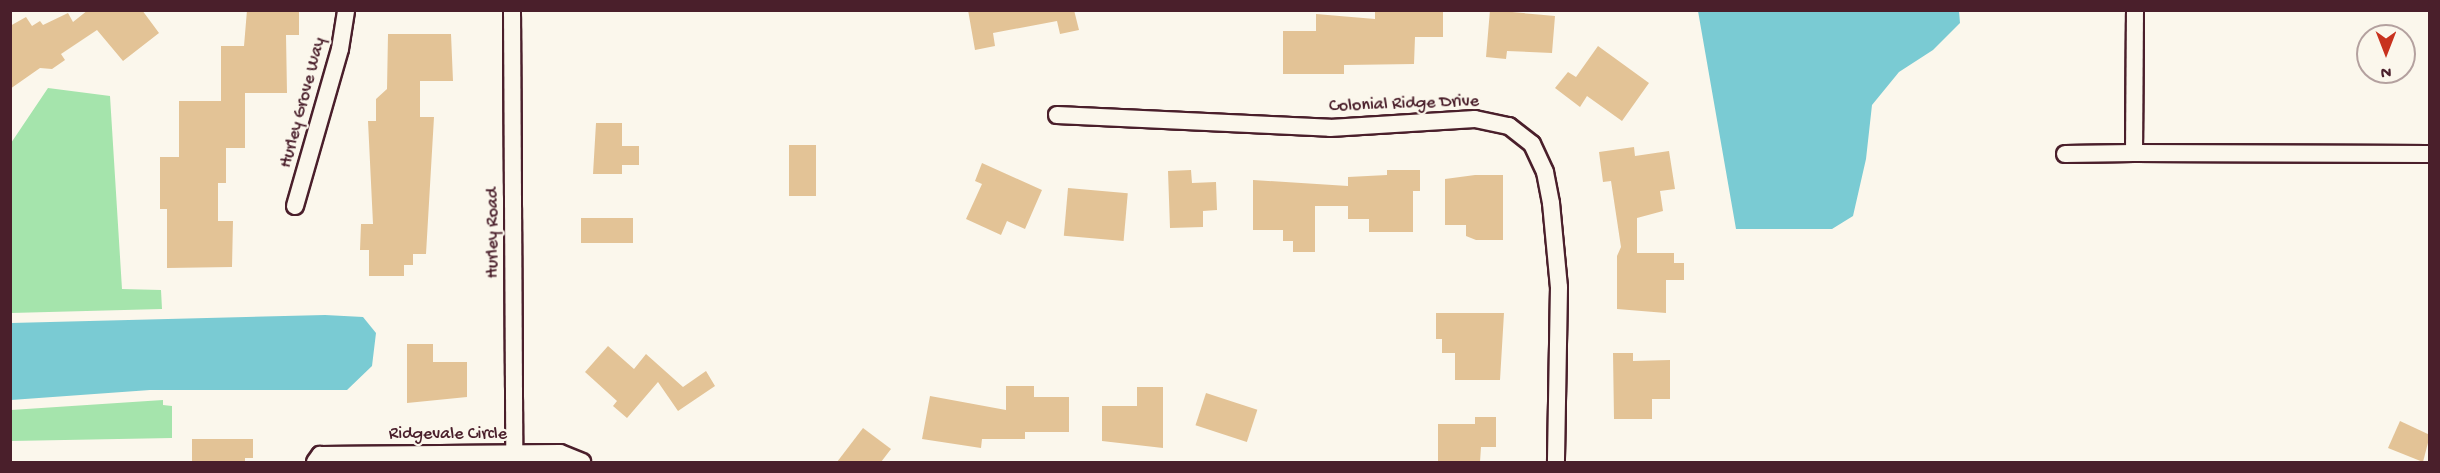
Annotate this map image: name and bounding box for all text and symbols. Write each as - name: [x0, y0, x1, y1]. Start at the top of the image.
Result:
- north arrow: [2356, 24, 2416, 84]
- street label: Hurley Grove Way: [276, 35, 332, 171]
- text: N: [2381, 61, 2391, 80]
- street label: Colonial Ridge Drive: [1329, 92, 1479, 118]
- street label: Hurley Road: [483, 188, 505, 278]
- street label: Ridgevale Circle: [389, 424, 507, 446]

